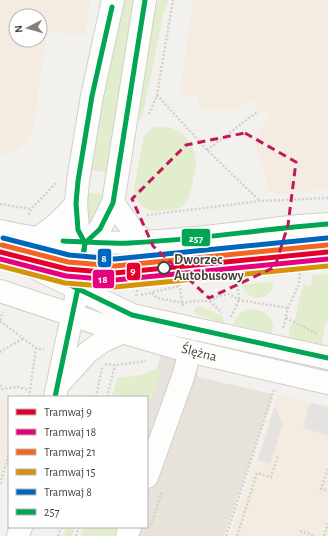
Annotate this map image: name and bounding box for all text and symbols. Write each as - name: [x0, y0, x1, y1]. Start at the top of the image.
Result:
- north arrow: [8, 8, 48, 48]
- text: N: [13, 25, 24, 33]
- line badge: 257: [181, 228, 211, 247]
- text: 257: [189, 233, 204, 244]
- line badge: 8: [97, 248, 112, 268]
- text: 8: [101, 253, 107, 264]
- place label: Dworzec Autobusowy: [174, 253, 245, 283]
- marker: Dworzec Autobusowy: [157, 261, 171, 275]
- line badge: 9: [126, 262, 141, 281]
- text: 9: [130, 266, 136, 277]
- line badge: 18: [92, 269, 115, 289]
- text: 18: [98, 274, 108, 285]
- street label: Ślężna: [180, 339, 219, 364]
- legend: [8, 396, 148, 528]
- text: Tramwaj 9: [44, 406, 92, 419]
- text: Tramwaj 18: [44, 426, 96, 439]
- text: Tramwaj 21: [44, 446, 96, 459]
- text: Tramwaj 15: [44, 466, 95, 479]
- text: Tramwaj 8: [44, 486, 92, 499]
- text: 257: [44, 506, 59, 518]

